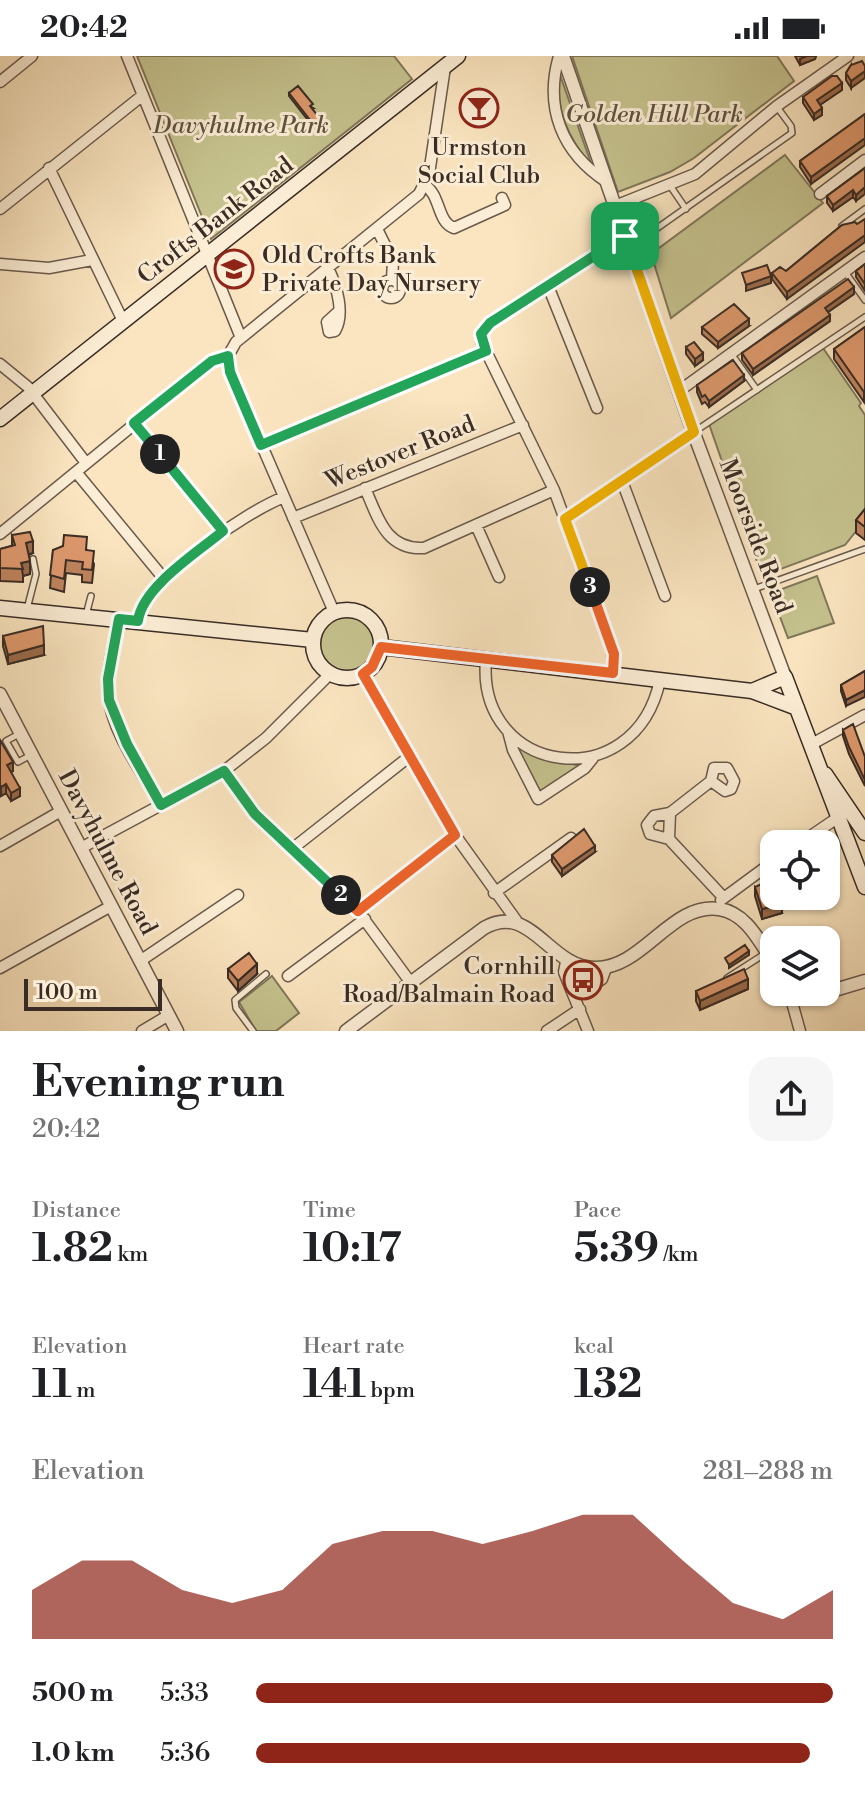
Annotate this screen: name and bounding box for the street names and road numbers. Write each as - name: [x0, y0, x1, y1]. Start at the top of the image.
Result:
- street label: Crofts Bank Road: [132, 150, 300, 291]
- street label: Westover Road: [320, 409, 480, 497]
- street label: Moorside Road: [712, 455, 798, 618]
- street label: Davyhulme Road: [51, 765, 163, 941]

